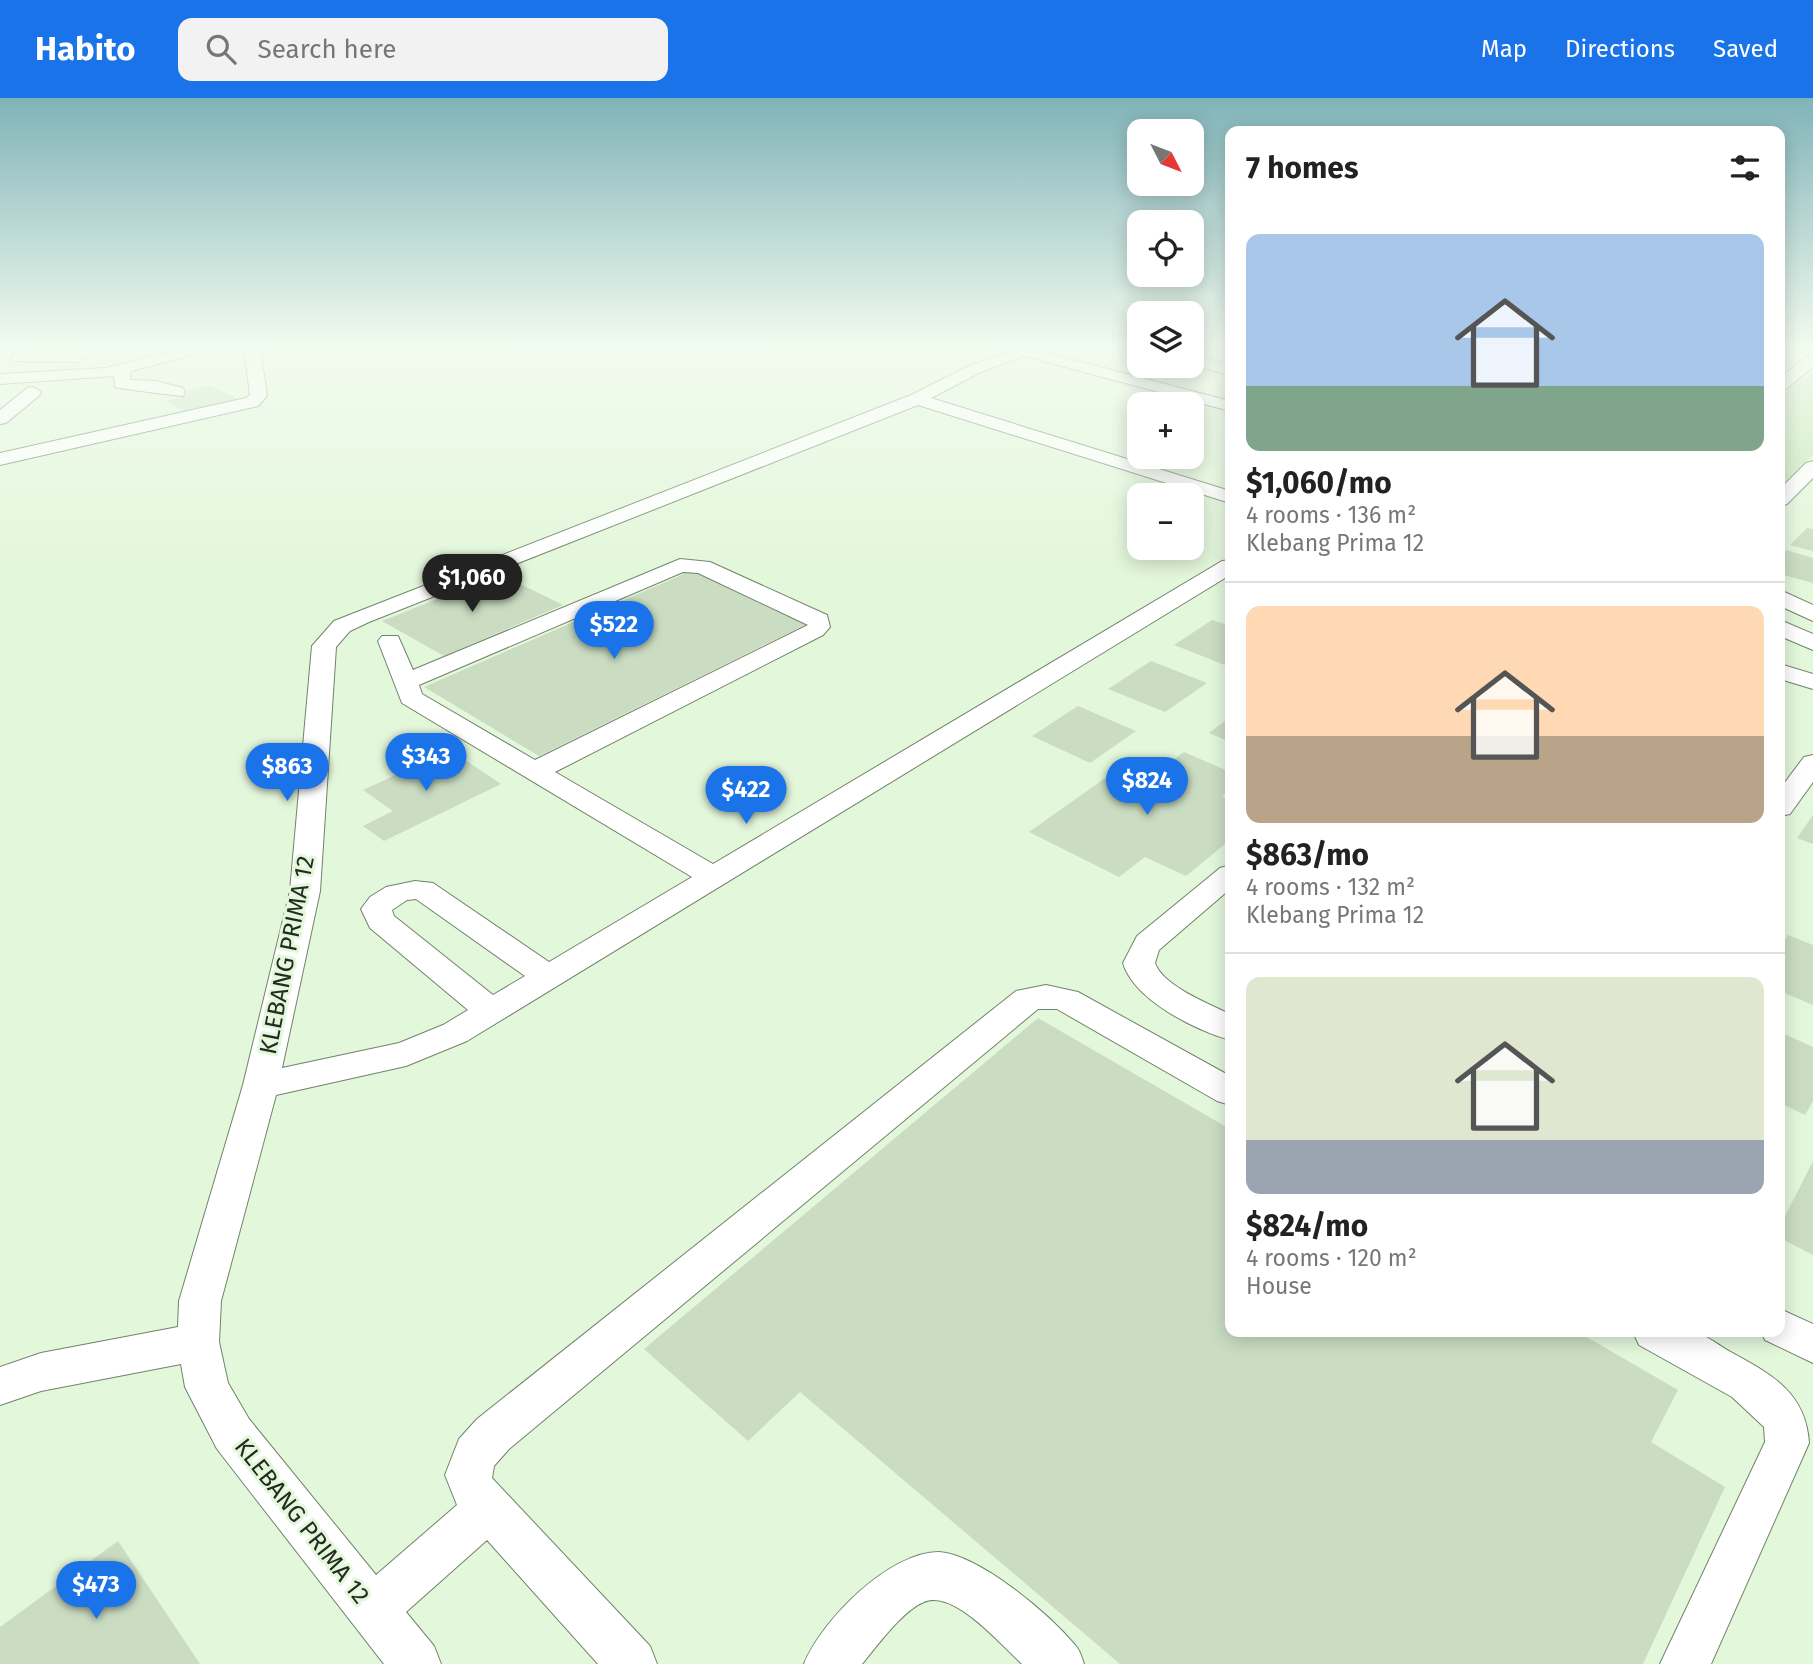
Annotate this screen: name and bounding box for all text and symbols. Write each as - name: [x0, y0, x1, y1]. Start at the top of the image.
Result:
- search box: [178, 18, 668, 81]
- text: Habito: [35, 29, 136, 69]
- icon: search: [202, 30, 240, 68]
- text: Search here: [258, 34, 396, 65]
- text: Map: [1481, 35, 1527, 63]
- text: Directions: [1565, 35, 1675, 63]
- text: Saved: [1713, 35, 1778, 63]
- north arrow: [1127, 119, 1204, 196]
- map controls: [1127, 119, 1204, 560]
- icon: filters: [1726, 149, 1764, 187]
- text: 7 homes: [1246, 150, 1358, 186]
- button: locate: [1127, 210, 1204, 287]
- icon: home: [1442, 280, 1568, 406]
- button: layers: [1127, 301, 1204, 378]
- button: +: [1127, 392, 1204, 469]
- text: $1,060/mo: [1246, 465, 1392, 501]
- button: −: [1127, 483, 1204, 560]
- text: 4 rooms · 136 m²: [1246, 501, 1416, 529]
- text: Klebang Prima 12: [1246, 529, 1424, 557]
- pin: $1,060: [415, 554, 529, 614]
- text: $1,060: [438, 563, 506, 591]
- pin: $522: [573, 602, 655, 661]
- text: $522: [590, 610, 638, 638]
- icon: home: [1442, 652, 1568, 778]
- pin: $343: [385, 734, 467, 793]
- text: $343: [401, 742, 451, 770]
- pin: $863: [246, 744, 328, 803]
- text: $863: [262, 752, 312, 780]
- pin: $824: [1106, 758, 1188, 817]
- pin: $422: [705, 766, 787, 826]
- text: $824: [1122, 766, 1172, 794]
- text: $422: [722, 775, 770, 803]
- text: $863/mo: [1246, 837, 1369, 873]
- street label: KLEBANG PRIMA 12: [254, 853, 320, 1057]
- text: 4 rooms · 132 m²: [1246, 873, 1415, 901]
- text: Klebang Prima 12: [1246, 901, 1424, 929]
- icon: home: [1442, 1023, 1568, 1149]
- text: $824/mo: [1246, 1208, 1368, 1244]
- text: 4 rooms · 120 m²: [1246, 1244, 1417, 1272]
- text: House: [1246, 1272, 1312, 1300]
- street label: KLEBANG PRIMA 12: [229, 1433, 375, 1609]
- pin: $473: [55, 1562, 137, 1621]
- text: $473: [72, 1570, 120, 1598]

